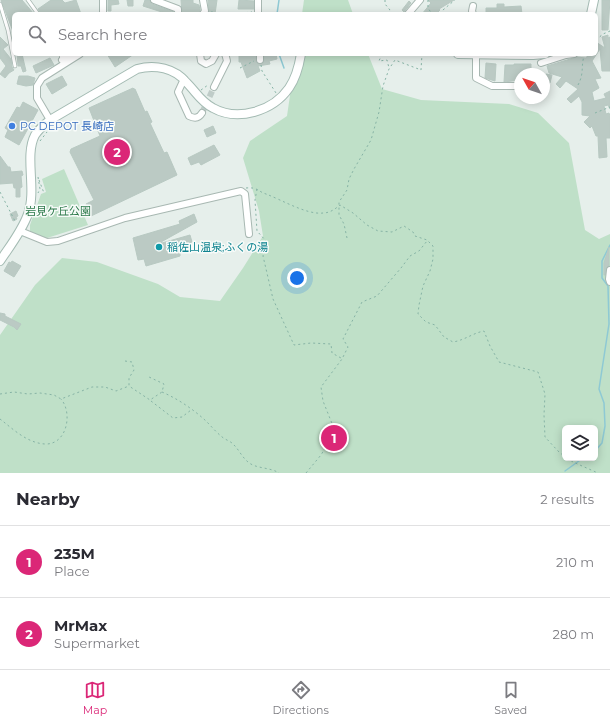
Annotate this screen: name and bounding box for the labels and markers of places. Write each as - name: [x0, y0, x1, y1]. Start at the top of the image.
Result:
- place label: PC DEPOT 長崎店: [20, 119, 114, 133]
- marker: PC DEPOT 長崎店: [7, 121, 17, 131]
- pin: 2: [104, 137, 130, 167]
- place label: 稲佐山温泉;ふくの湯: [167, 240, 268, 254]
- marker: 稲佐山温泉;ふくの湯: [154, 242, 164, 252]
- pin: 1: [321, 423, 347, 453]

